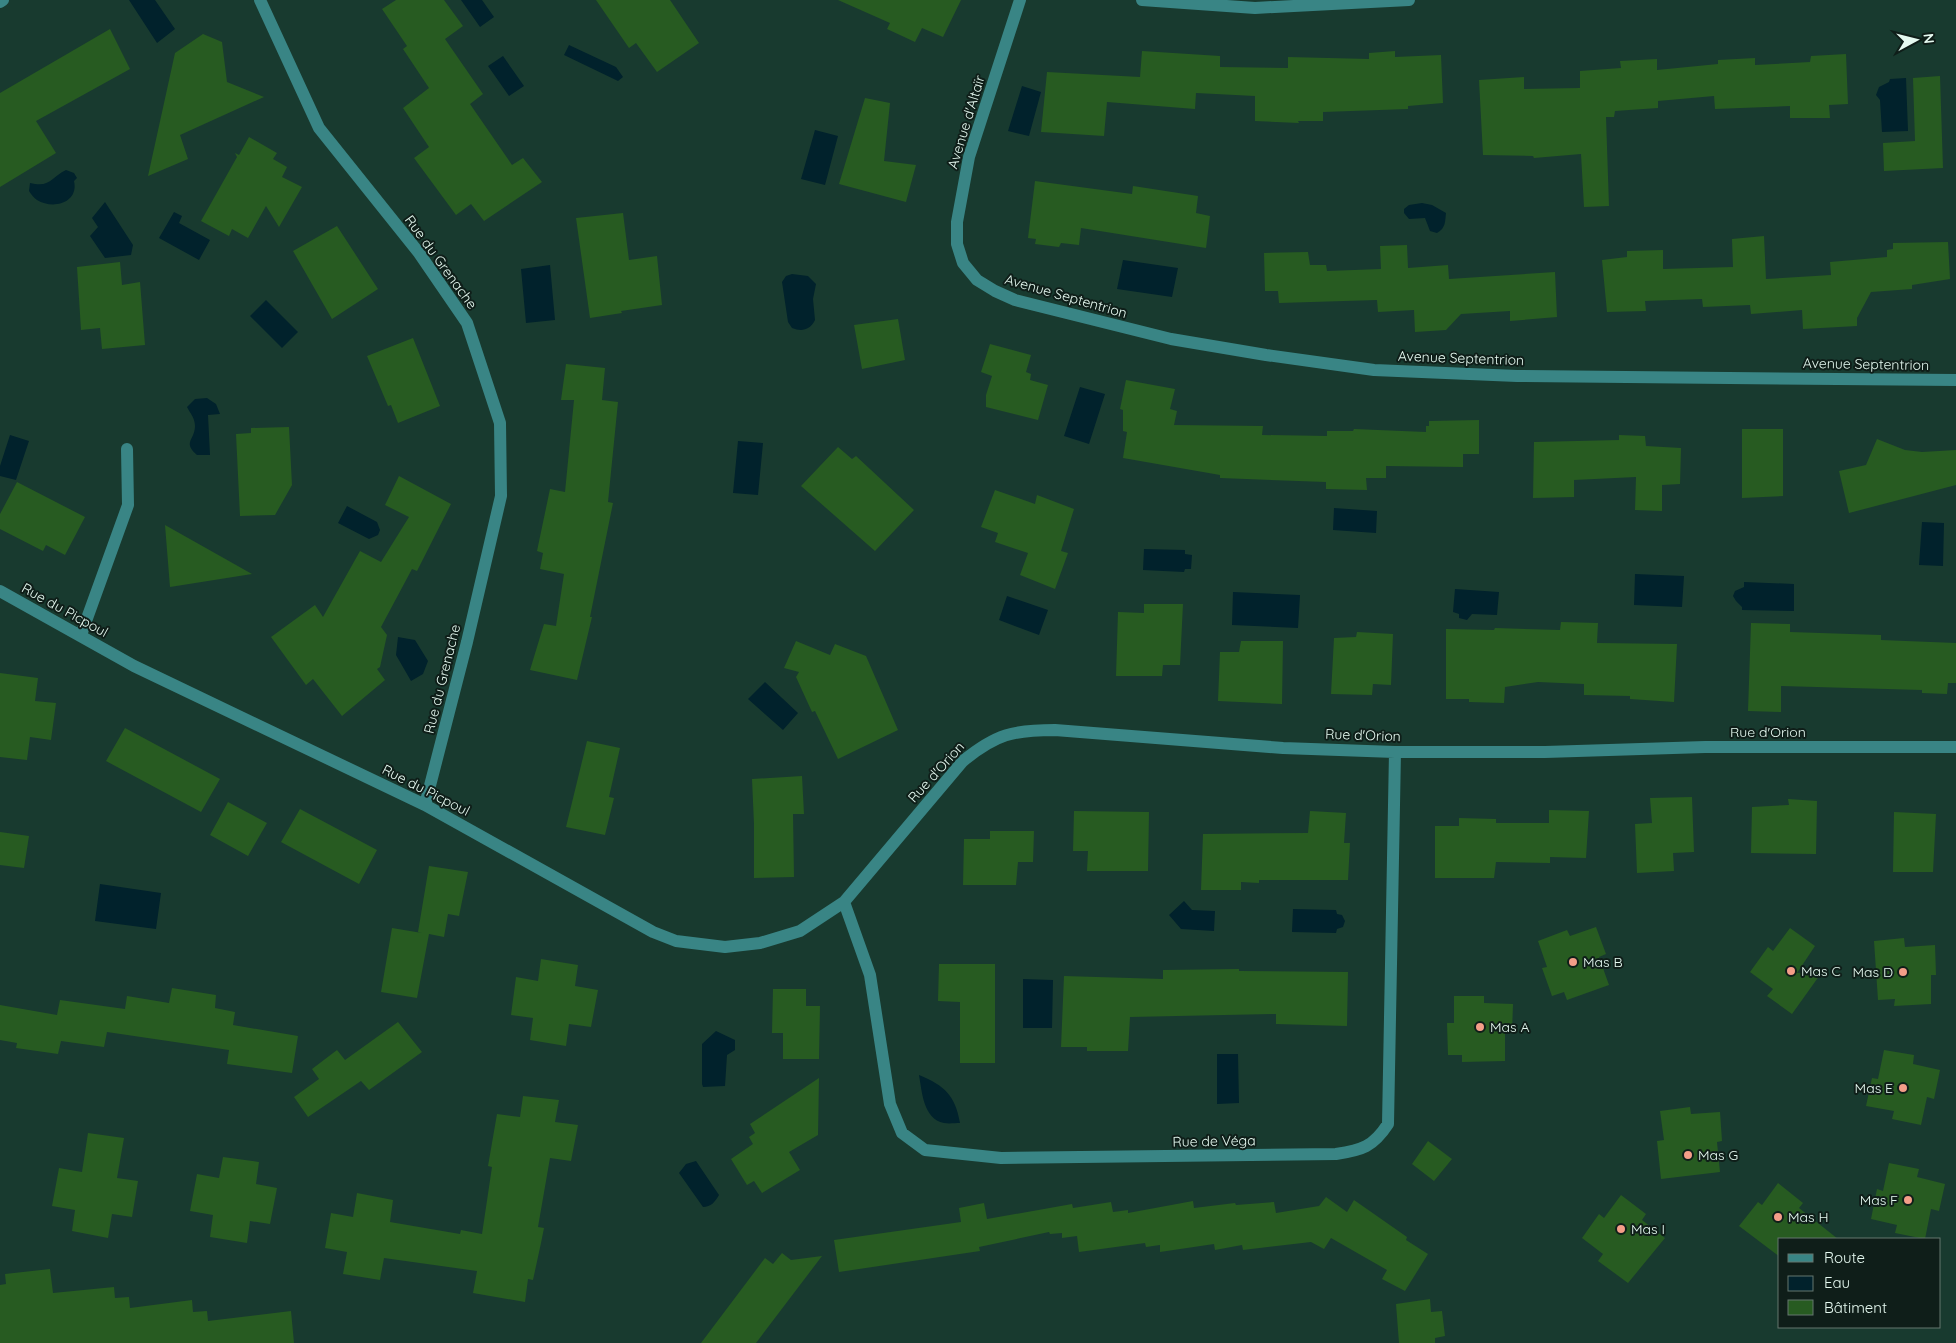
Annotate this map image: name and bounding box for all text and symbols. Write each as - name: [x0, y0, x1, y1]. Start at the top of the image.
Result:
- north arrow: [1891, 15, 1941, 65]
- text: N: [1919, 32, 1938, 45]
- street label: Avenue d'Altaïr: [943, 73, 989, 171]
- street label: Rue du Grenache: [401, 211, 481, 313]
- street label: Avenue Septentrion: [1003, 270, 1129, 322]
- street label: Avenue Septentrion: [1398, 347, 1524, 369]
- street label: Avenue Septentrion: [1803, 354, 1929, 374]
- street label: Rue du Picpoul: [19, 579, 111, 641]
- street label: Rue du Grenache: [420, 622, 464, 735]
- street label: Rue d'Orion: [1730, 723, 1806, 741]
- street label: Rue d'Orion: [1325, 725, 1401, 745]
- street label: Rue d'Orion: [904, 738, 968, 806]
- street label: Rue du Picpoul: [379, 760, 473, 820]
- place label: Mas B: [1583, 953, 1623, 971]
- marker: Mas B: [1567, 956, 1579, 968]
- place label: Mas C: [1801, 962, 1841, 980]
- place label: Mas D: [1852, 963, 1893, 981]
- marker: Mas C: [1785, 965, 1797, 977]
- marker: Mas D: [1897, 966, 1909, 978]
- place label: Mas A: [1490, 1018, 1530, 1036]
- marker: Mas A: [1474, 1021, 1486, 1033]
- place label: Mas E: [1855, 1079, 1893, 1097]
- marker: Mas E: [1897, 1082, 1909, 1094]
- street label: Rue de Véga: [1172, 1131, 1256, 1151]
- place label: Mas G: [1698, 1146, 1738, 1164]
- marker: Mas G: [1682, 1149, 1694, 1161]
- place label: Mas F: [1860, 1191, 1898, 1209]
- marker: Mas F: [1902, 1194, 1914, 1206]
- place label: Mas H: [1788, 1208, 1829, 1226]
- marker: Mas H: [1772, 1211, 1784, 1223]
- place label: Mas I: [1631, 1220, 1665, 1238]
- marker: Mas I: [1615, 1223, 1627, 1235]
- legend: [1778, 1238, 1941, 1328]
- text: Route: [1824, 1248, 1865, 1267]
- text: Eau: [1824, 1273, 1850, 1292]
- text: Bâtiment: [1824, 1298, 1887, 1317]

